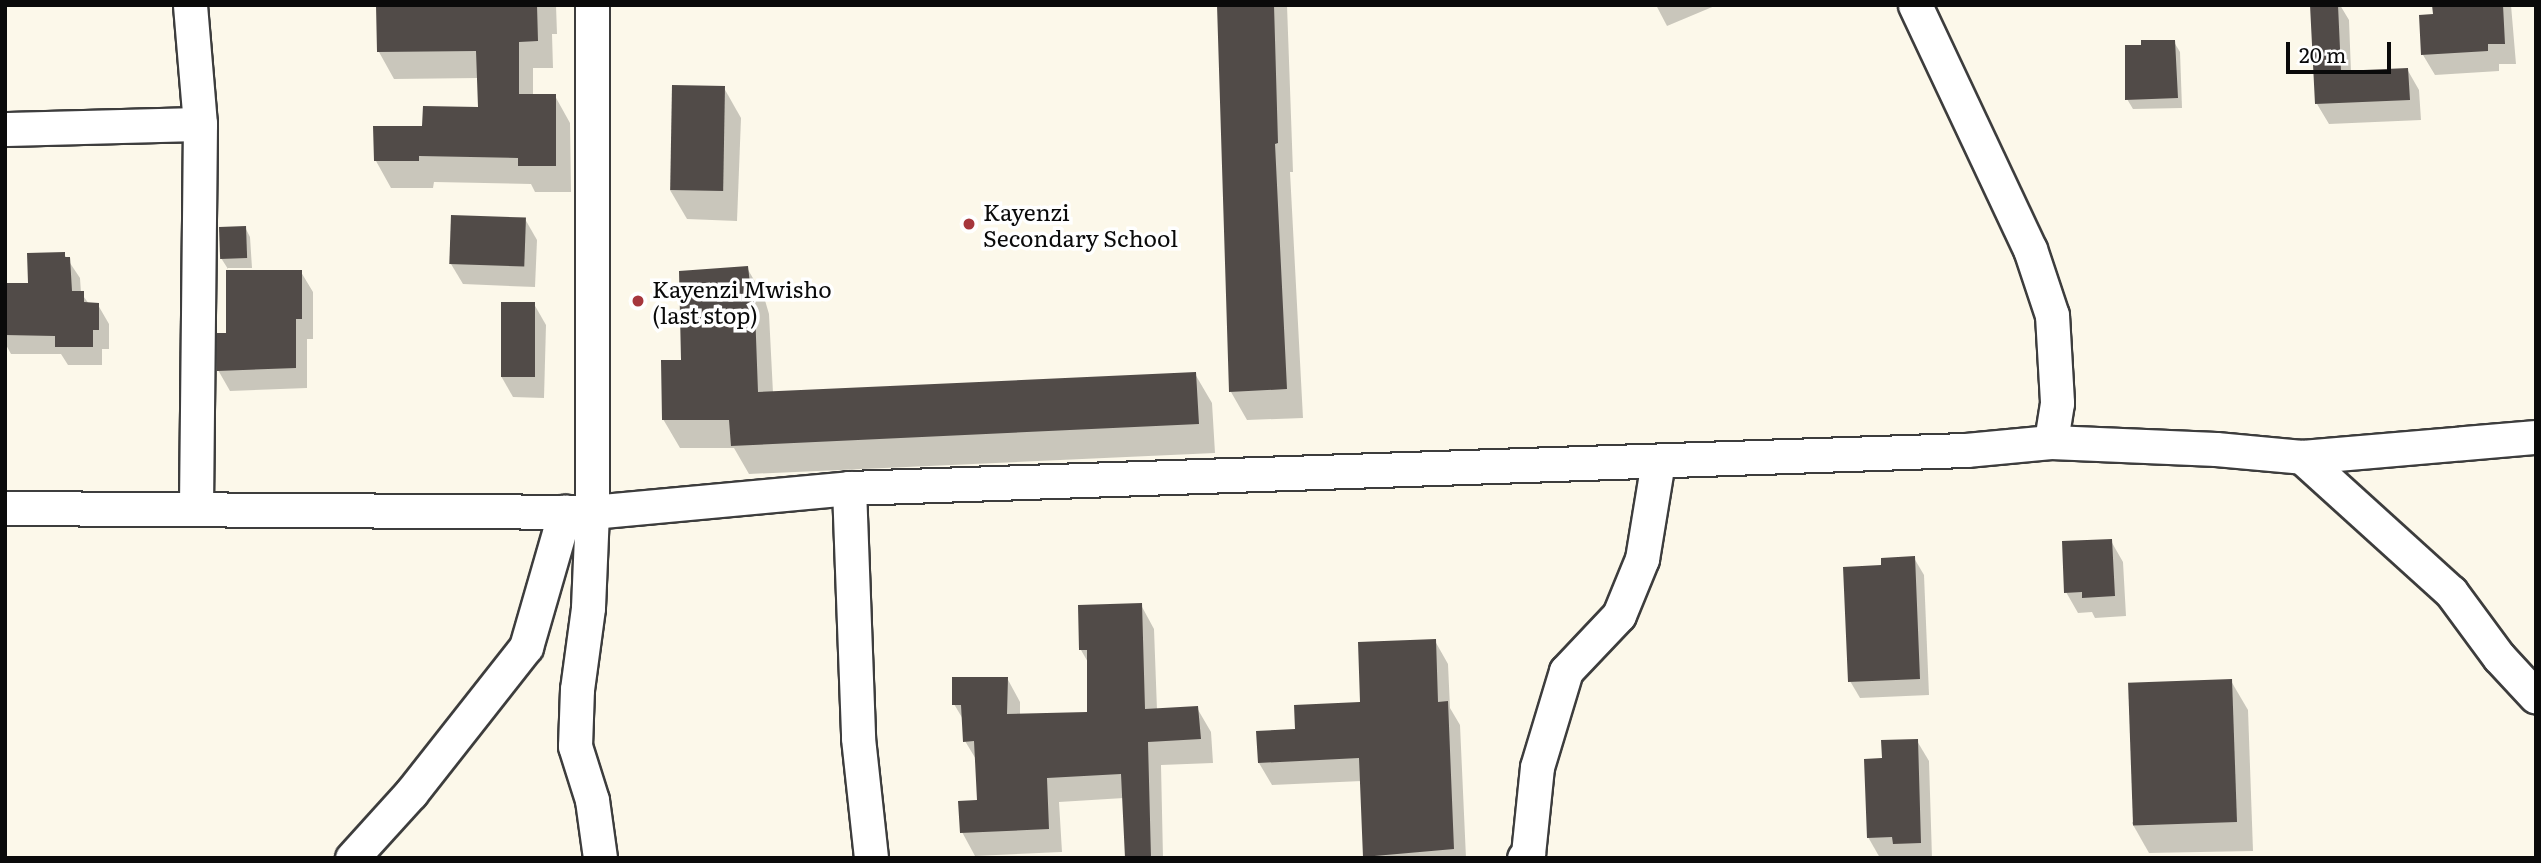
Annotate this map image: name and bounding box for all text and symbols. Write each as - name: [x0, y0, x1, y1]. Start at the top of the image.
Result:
- scale bar: [2289, 28, 2394, 72]
- text: 20 m: [2299, 38, 2346, 69]
- place label: Kayenzi Secondary School: [983, 197, 1178, 251]
- marker: Kayenzi Secondary School: [961, 216, 977, 232]
- place label: Kayenzi Mwisho (last stop): [652, 274, 832, 328]
- marker: Kayenzi Mwisho (last stop): [630, 293, 646, 309]

